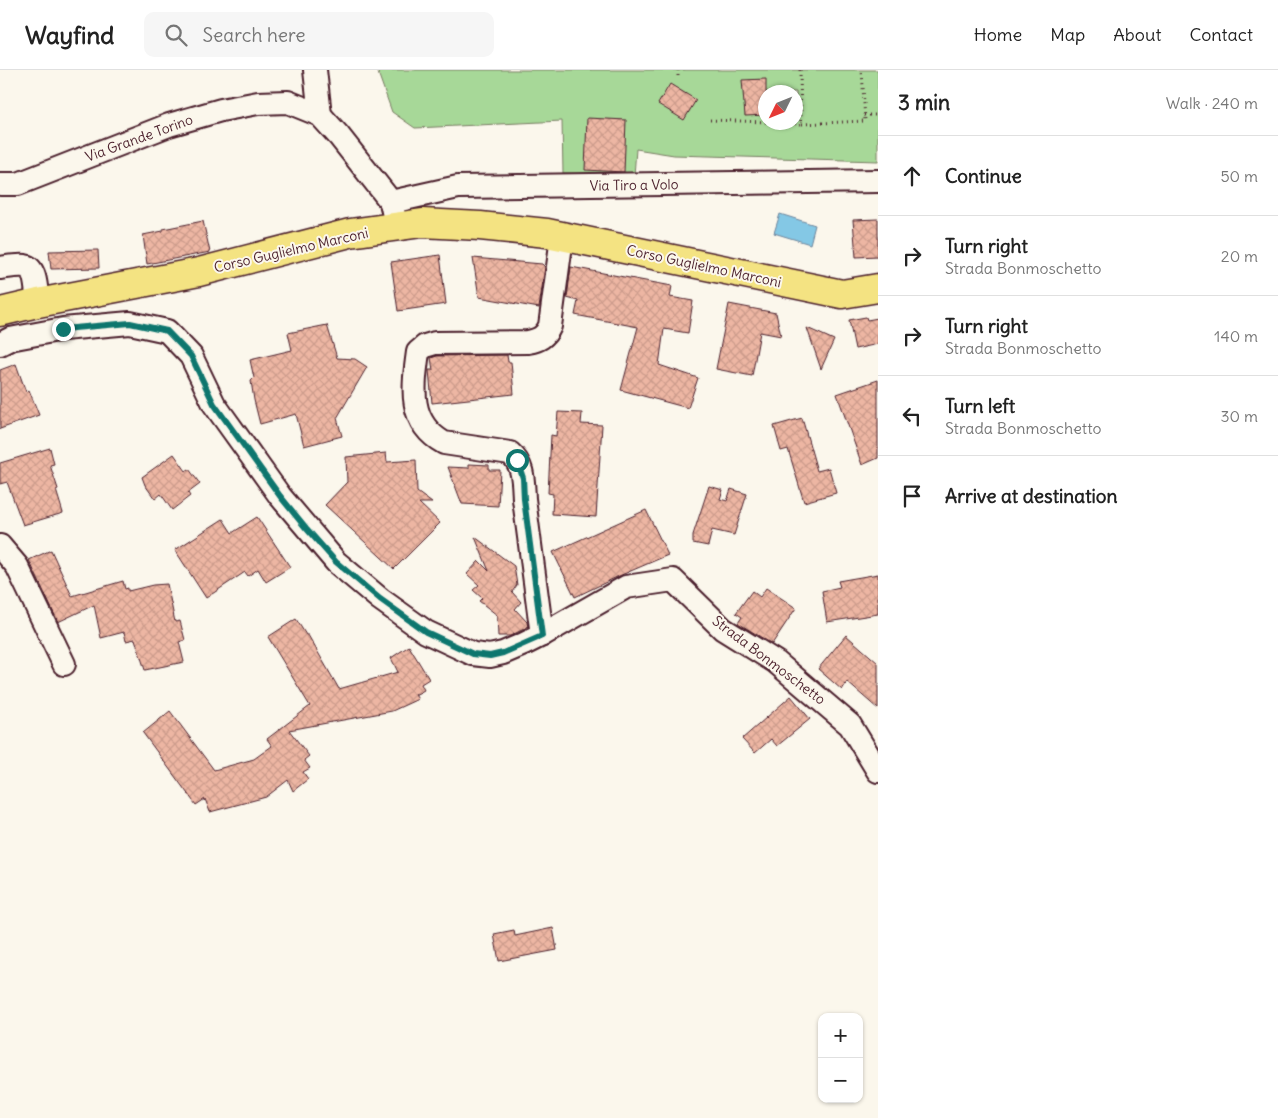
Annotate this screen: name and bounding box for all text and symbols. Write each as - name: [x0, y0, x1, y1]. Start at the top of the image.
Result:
- search box: [144, 12, 494, 57]
- text: Wayfind: [25, 20, 114, 50]
- icon: search: [162, 21, 190, 49]
- text: Search here: [202, 23, 306, 47]
- text: Home: [974, 23, 1022, 46]
- text: Map: [1050, 23, 1085, 46]
- text: About: [1113, 23, 1161, 46]
- text: Contact: [1189, 23, 1253, 46]
- north arrow: [758, 85, 803, 130]
- text: 3 min: [898, 89, 950, 116]
- text: Walk · 240 m: [1166, 93, 1258, 113]
- street label: Via Grande Torino: [83, 110, 195, 166]
- icon: ahead: [898, 162, 926, 190]
- text: Continue: [945, 164, 1022, 188]
- text: 50 m: [1220, 166, 1258, 186]
- street label: Via Tiro a Volo: [589, 175, 679, 195]
- street label: Corso Guglielmo Marconi: [212, 223, 370, 277]
- text: Turn right: [945, 234, 1028, 258]
- street label: Corso Guglielmo Marconi: [625, 241, 783, 291]
- icon: right: [898, 242, 926, 270]
- text: 20 m: [1221, 246, 1258, 266]
- text: Strada Bonmoschetto: [945, 258, 1102, 278]
- text: Turn right: [945, 314, 1028, 338]
- route end: [52, 318, 75, 341]
- icon: right: [898, 322, 926, 350]
- text: 140 m: [1214, 326, 1258, 346]
- text: Strada Bonmoschetto: [945, 338, 1102, 358]
- text: Turn left: [945, 394, 1015, 418]
- icon: left: [898, 402, 926, 430]
- text: 30 m: [1221, 406, 1258, 426]
- text: Strada Bonmoschetto: [945, 418, 1102, 438]
- route start: [506, 449, 529, 472]
- icon: arrive: [898, 482, 926, 510]
- text: Arrive at destination: [945, 484, 1118, 508]
- street label: Strada Bonmoschetto: [709, 612, 829, 708]
- map controls: [818, 1013, 863, 1103]
- button: +: [818, 1013, 863, 1058]
- button: −: [818, 1058, 863, 1103]

